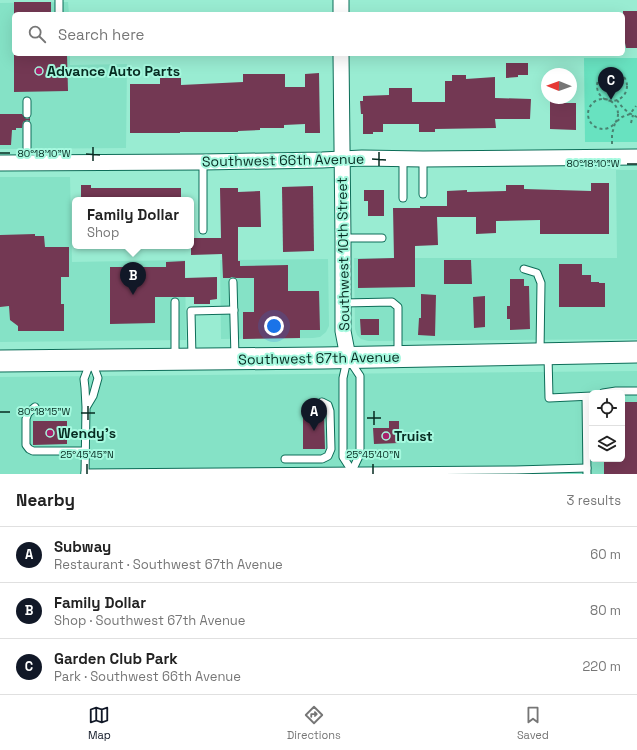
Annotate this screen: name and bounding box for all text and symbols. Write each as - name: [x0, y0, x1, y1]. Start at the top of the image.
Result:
- search box: [12, 12, 625, 56]
- icon: search: [26, 23, 48, 45]
- text: Search here: [58, 25, 144, 44]
- place label: Advance Auto Parts: [47, 62, 180, 80]
- marker: Advance Auto Parts: [34, 66, 44, 76]
- pin: C: [598, 67, 624, 100]
- north arrow: [541, 68, 577, 104]
- text: 80°18'10"W: [18, 147, 71, 160]
- street label: Southwest 66th Avenue: [202, 150, 364, 170]
- text: 80°18'10"W: [567, 157, 620, 170]
- street label: Southwest 10th Street: [333, 177, 353, 331]
- popup: [72, 197, 194, 249]
- text: Family Dollar: [87, 205, 179, 224]
- text: Shop: [87, 224, 119, 241]
- pin: B: [120, 262, 146, 295]
- your location: [264, 316, 284, 336]
- street label: Southwest 67th Avenue: [238, 348, 400, 368]
- map controls: [589, 390, 625, 462]
- button: locate: [589, 390, 625, 426]
- pin: A: [301, 398, 327, 431]
- text: 80°18'15"W: [18, 405, 71, 418]
- place label: Wendy's: [58, 424, 116, 442]
- button: layers: [589, 426, 625, 462]
- place label: Truist: [394, 427, 433, 445]
- marker: Wendy's: [45, 428, 55, 438]
- marker: Truist: [381, 431, 391, 441]
- text: 25°45'45"N: [60, 448, 114, 461]
- text: 25°45'40"N: [346, 448, 400, 461]
- text: Nearby: [16, 489, 75, 511]
- text: 3 results: [567, 492, 621, 509]
- text: Subway: [54, 537, 111, 556]
- text: A: [25, 546, 33, 563]
- text: 60 m: [590, 546, 621, 563]
- text: Restaurant · Southwest 67th Avenue: [54, 556, 283, 573]
- text: Family Dollar: [54, 593, 146, 612]
- text: B: [25, 602, 33, 619]
- text: 80 m: [590, 602, 621, 619]
- text: Shop · Southwest 67th Avenue: [54, 612, 245, 629]
- text: Garden Club Park: [54, 649, 178, 668]
- text: C: [25, 658, 33, 675]
- text: 220 m: [582, 658, 621, 675]
- text: Park · Southwest 66th Avenue: [54, 668, 241, 685]
- tab: Map: [88, 704, 111, 742]
- tab: Directions: [287, 704, 341, 742]
- tab: Saved: [517, 704, 549, 742]

